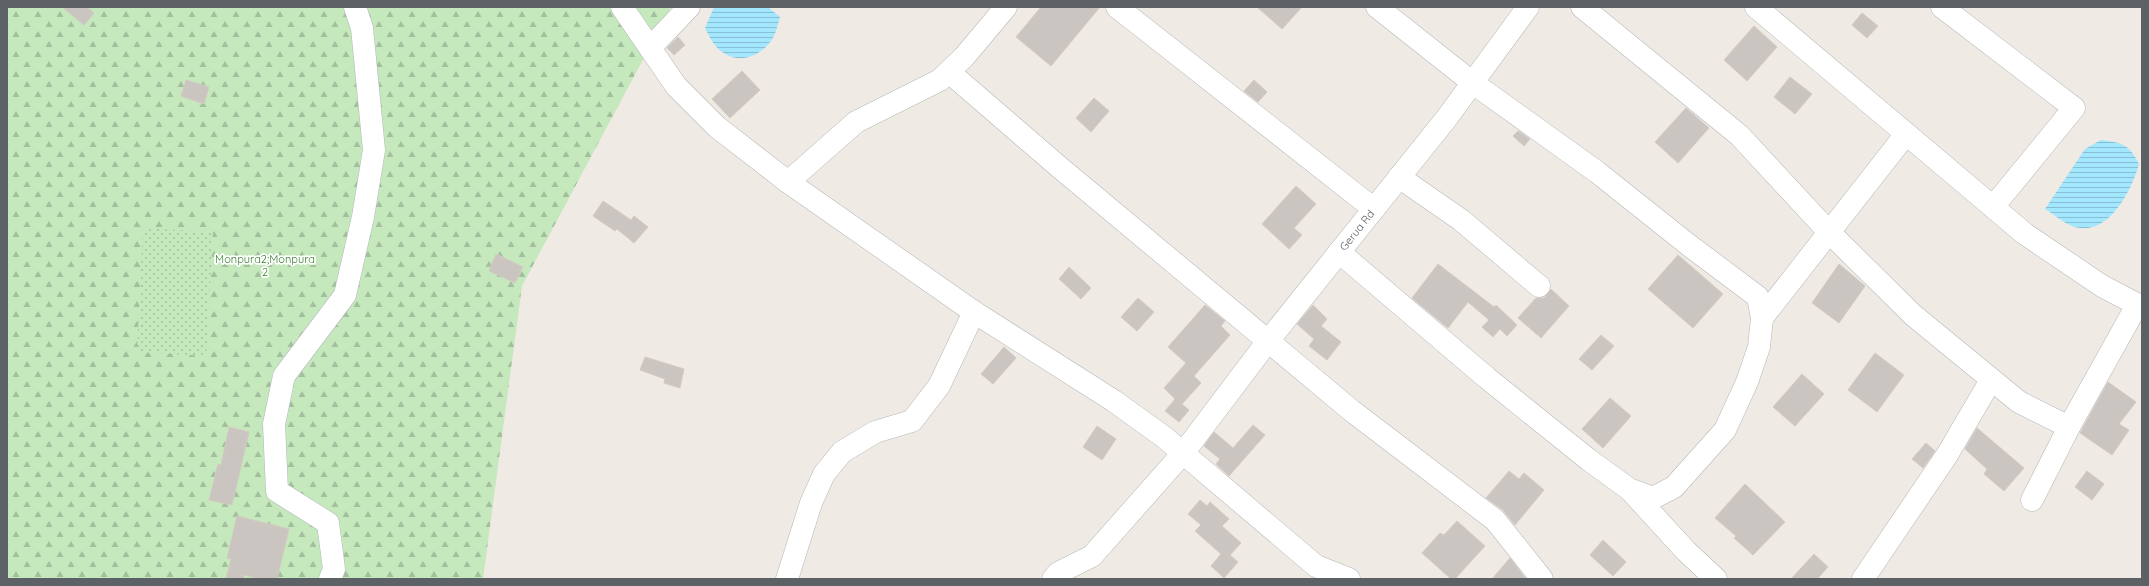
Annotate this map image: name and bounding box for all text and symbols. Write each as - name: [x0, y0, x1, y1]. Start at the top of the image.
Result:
- street label: Gerua Rd: [1336, 207, 1377, 253]
- park label: Monpura2;Monpura 2: [215, 252, 315, 279]

